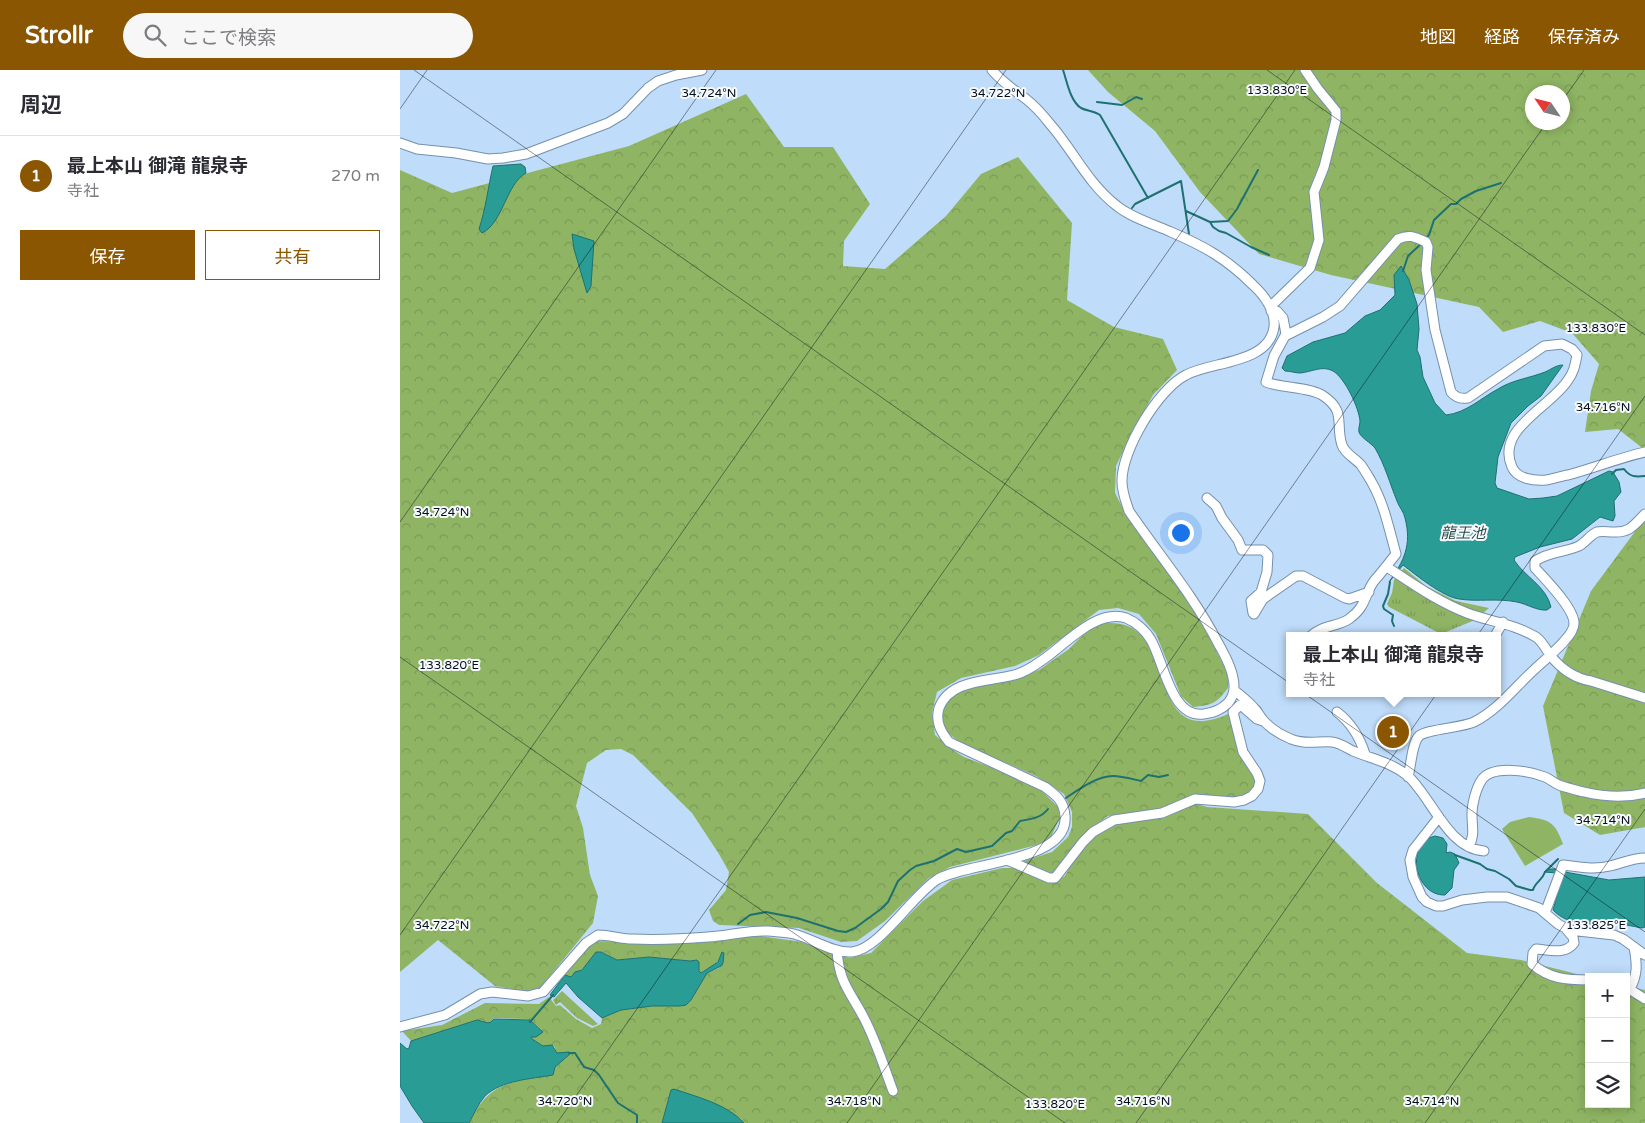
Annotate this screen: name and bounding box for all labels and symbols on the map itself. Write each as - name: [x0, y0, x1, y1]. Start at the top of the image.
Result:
- text: 133.830°E: [1247, 83, 1308, 97]
- north arrow: [1525, 85, 1570, 130]
- text: 34.724°N: [682, 86, 736, 100]
- text: 34.722°N: [971, 86, 1025, 100]
- text: 133.830°E: [1566, 321, 1627, 335]
- text: 34.716°N: [1576, 400, 1630, 414]
- text: 34.724°N: [415, 505, 469, 519]
- your location: [1168, 520, 1194, 546]
- water label: 龍王池: [1440, 524, 1487, 542]
- text: 133.820°E: [419, 658, 480, 672]
- pin: 1: [1377, 713, 1409, 751]
- text: 34.714°N: [1576, 813, 1630, 827]
- text: 34.722°N: [415, 918, 469, 932]
- text: 133.825°E: [1566, 918, 1626, 932]
- text: 34.720°N: [538, 1094, 592, 1108]
- text: 34.718°N: [827, 1094, 881, 1108]
- text: 34.716°N: [1116, 1094, 1170, 1108]
- text: 34.714°N: [1405, 1094, 1459, 1108]
- text: 133.820°E: [1025, 1097, 1086, 1111]

